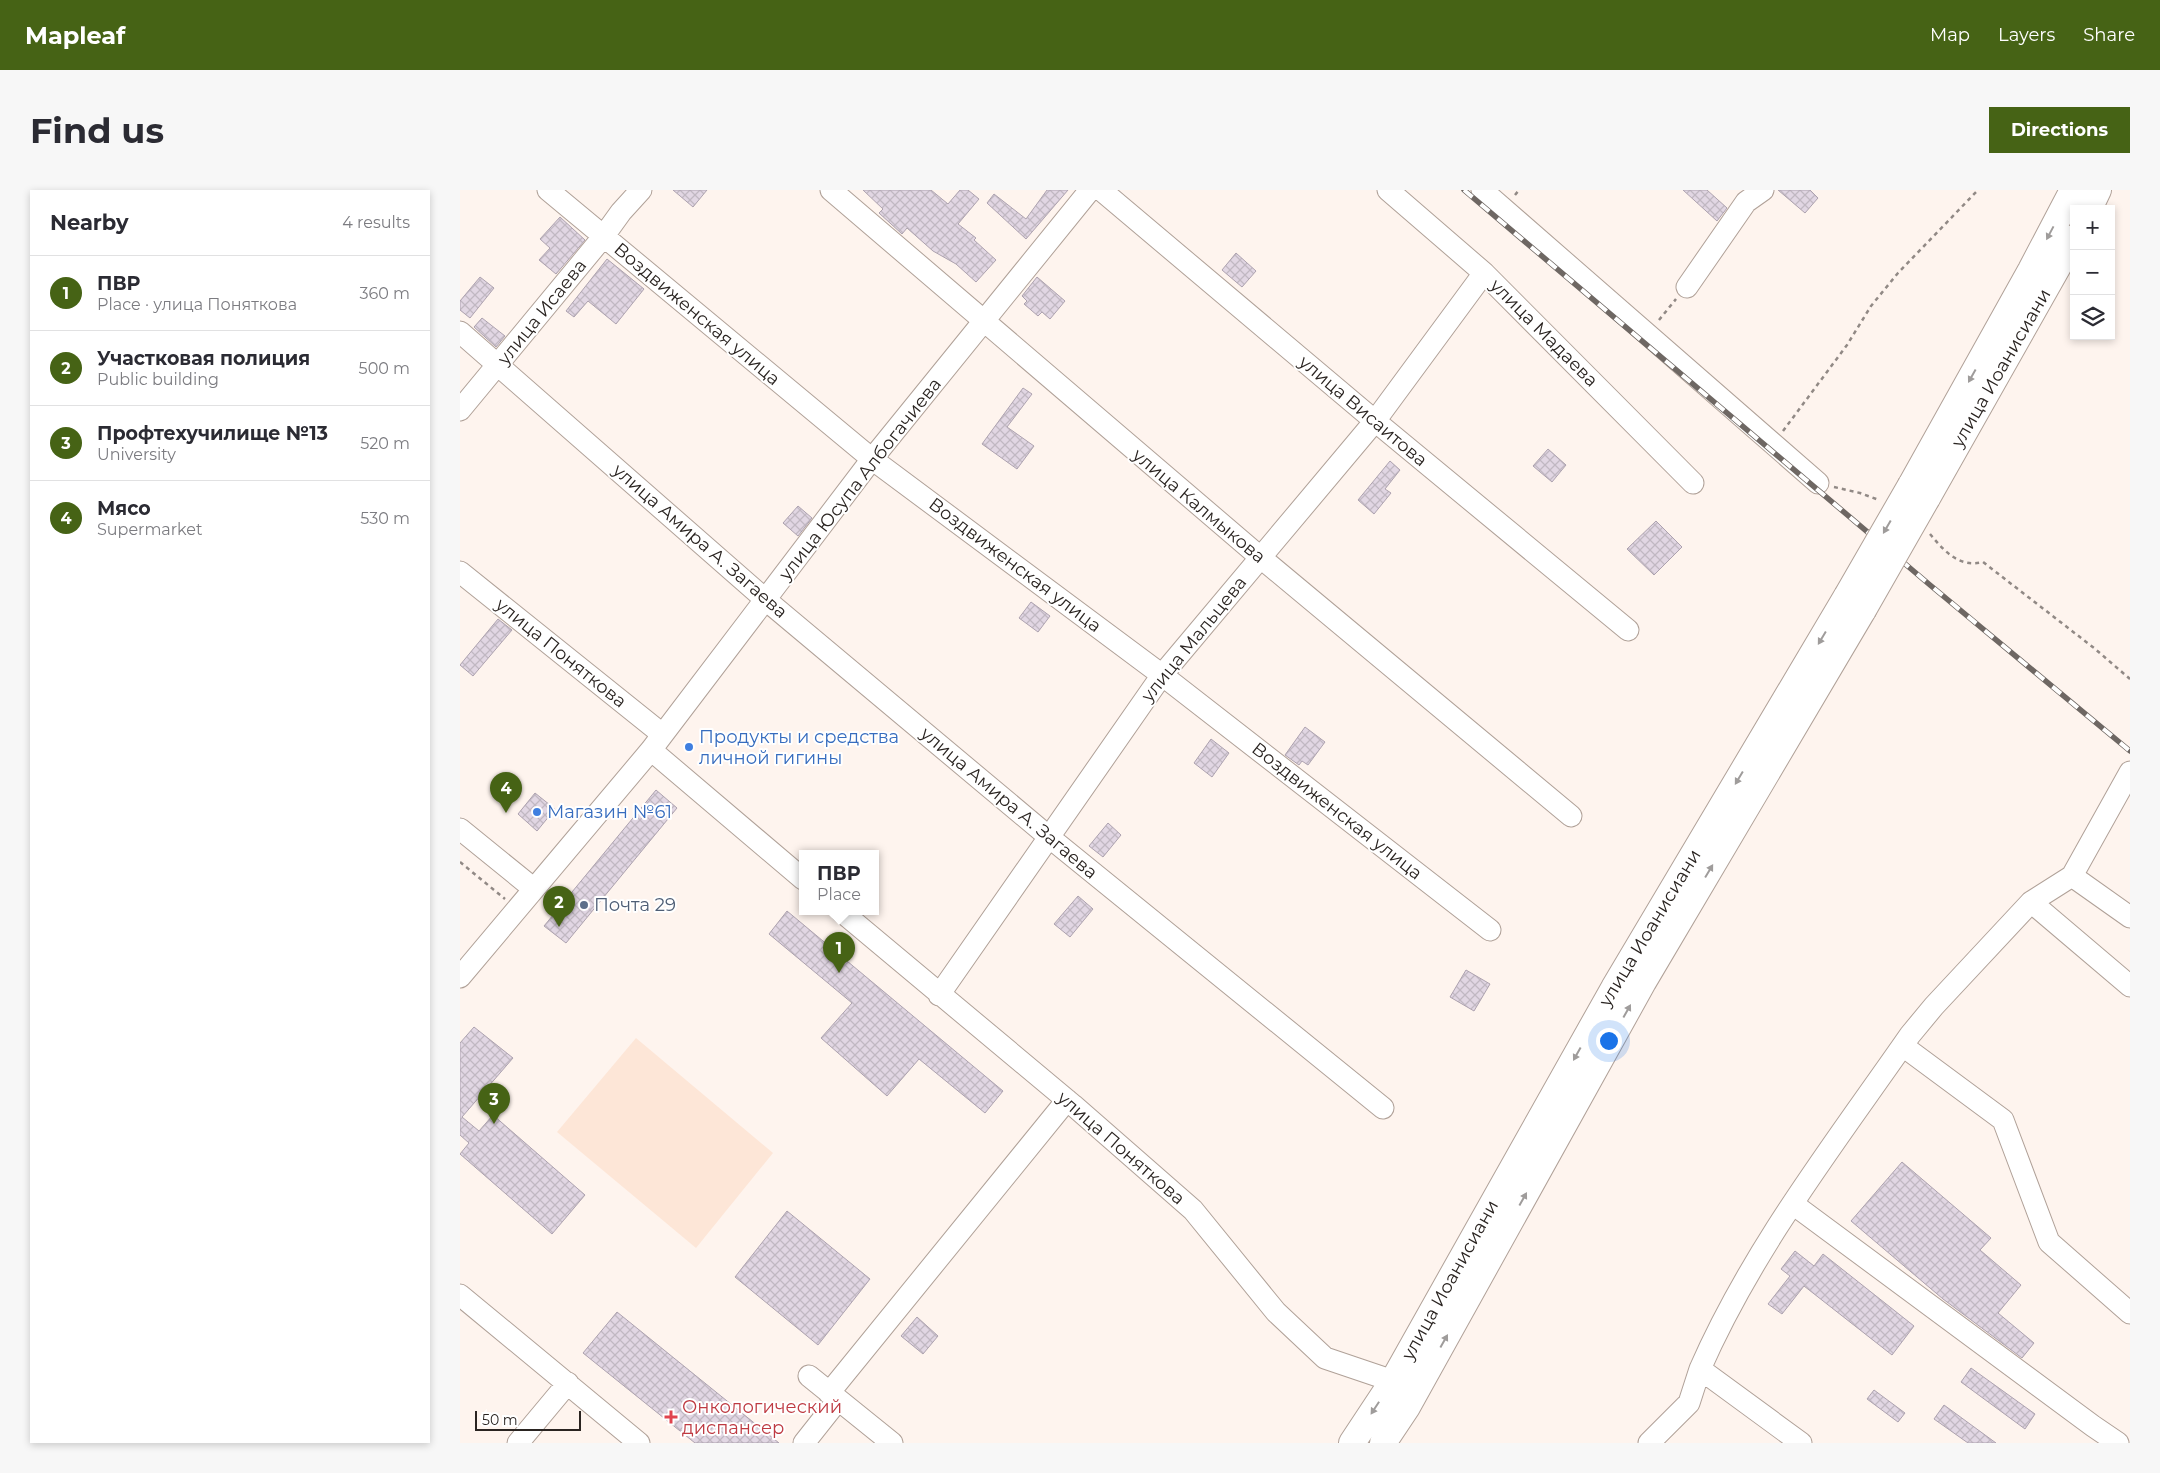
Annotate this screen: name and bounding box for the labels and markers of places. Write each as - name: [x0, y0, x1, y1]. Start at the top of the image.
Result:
- place label: Продукты и средства личной гигины: [699, 726, 899, 769]
- marker: Продукты и средства личной гигины: [683, 741, 695, 753]
- pin: 4: [490, 772, 522, 813]
- place label: Магазин №61: [547, 801, 672, 823]
- marker: Магазин №61: [531, 806, 543, 818]
- pin: 2: [543, 886, 575, 927]
- place label: Почта 29: [594, 894, 676, 916]
- marker: Почта 29: [578, 899, 590, 911]
- pin: 1: [823, 932, 855, 973]
- pin: 3: [478, 1083, 510, 1124]
- place label: Онкологический диспансер: [682, 1396, 842, 1439]
- marker: Онкологический диспансер: [664, 1410, 678, 1424]

